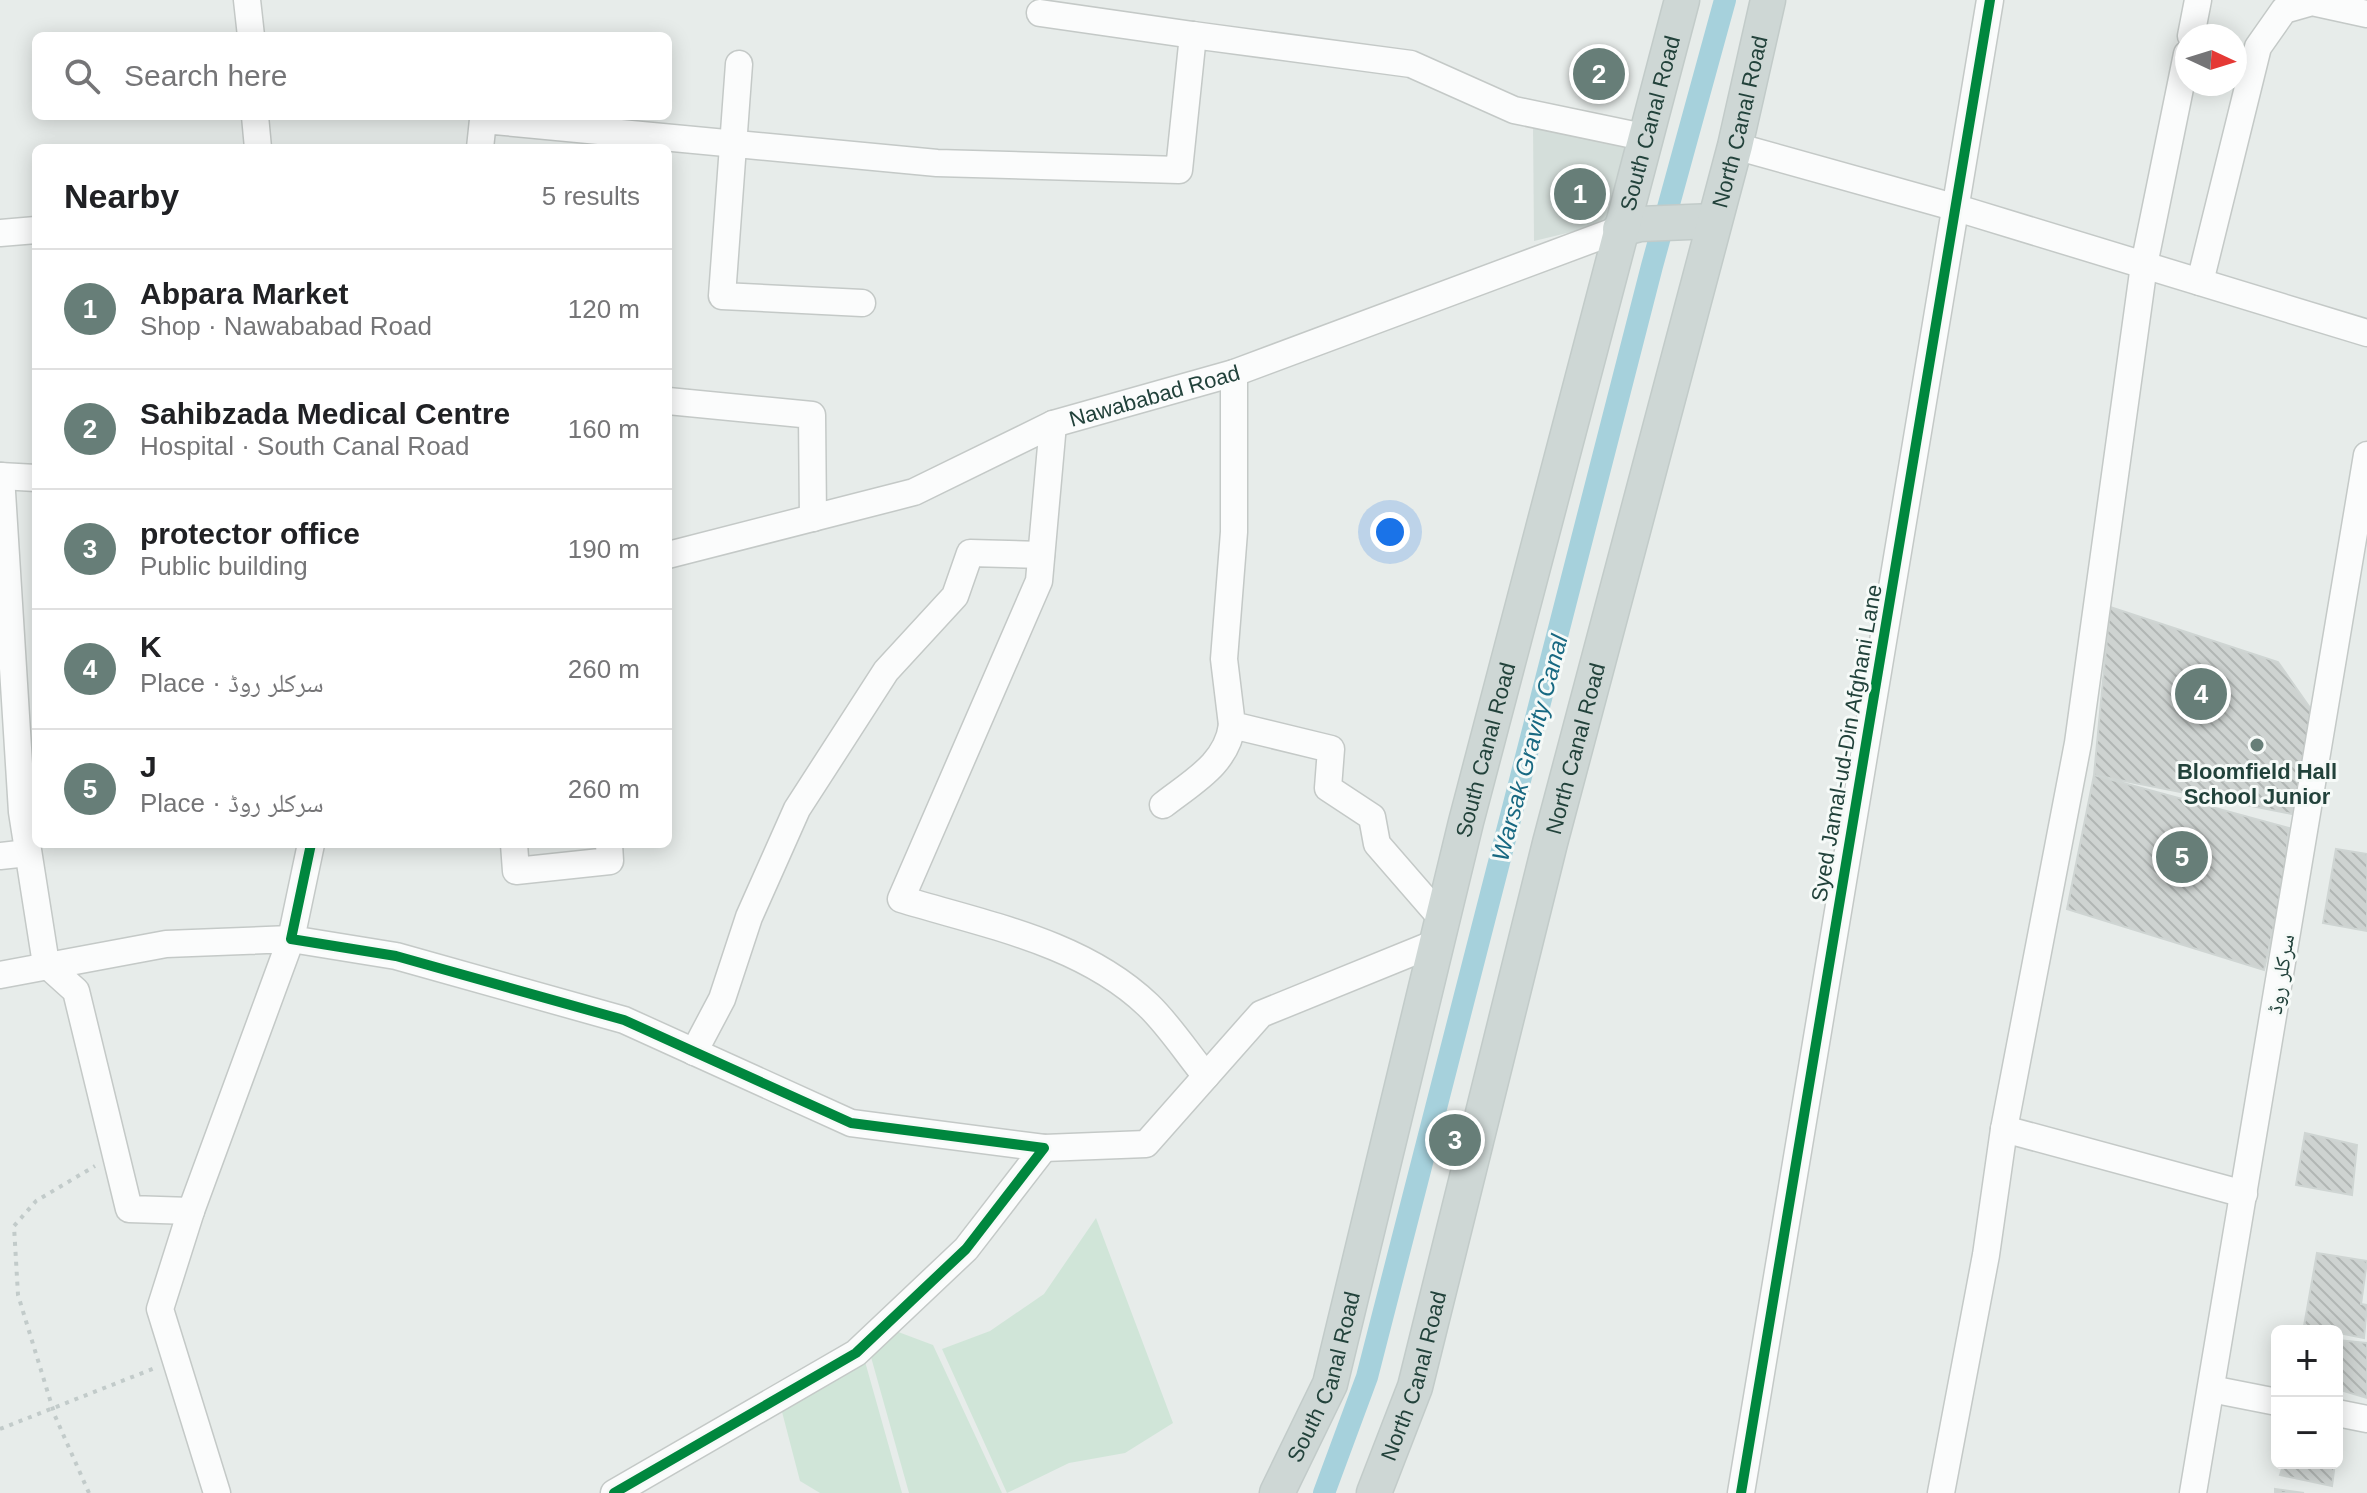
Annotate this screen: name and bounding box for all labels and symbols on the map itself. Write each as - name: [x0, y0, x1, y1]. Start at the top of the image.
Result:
- north arrow: [2175, 24, 2247, 96]
- street label: South Canal Road: [1615, 33, 1685, 213]
- street label: North Canal Road: [1707, 33, 1773, 211]
- pin: 2: [1573, 44, 1625, 104]
- pin: 1: [1554, 164, 1606, 224]
- street label: Nawababad Road: [1066, 360, 1243, 432]
- your location: [1370, 512, 1410, 552]
- street label: Syed Jamal-ud-Din Afghani Lane: [1806, 583, 1887, 904]
- water label: Warsak Gravity Canal: [1486, 631, 1573, 864]
- street label: South Canal Road: [1451, 660, 1520, 840]
- street label: North Canal Road: [1541, 660, 1610, 837]
- pin: 4: [2175, 664, 2227, 724]
- marker: Bloomfield Hall School Junior: [2248, 736, 2266, 754]
- place label: Bloomfield Hall School Junior: [2177, 759, 2337, 809]
- pin: 5: [2156, 827, 2208, 887]
- street label: سرکلر روڈ: [2262, 932, 2299, 1016]
- pin: 3: [1429, 1110, 1481, 1170]
- street label: South Canal Road: [1282, 1289, 1365, 1466]
- street label: North Canal Road: [1376, 1289, 1451, 1464]

